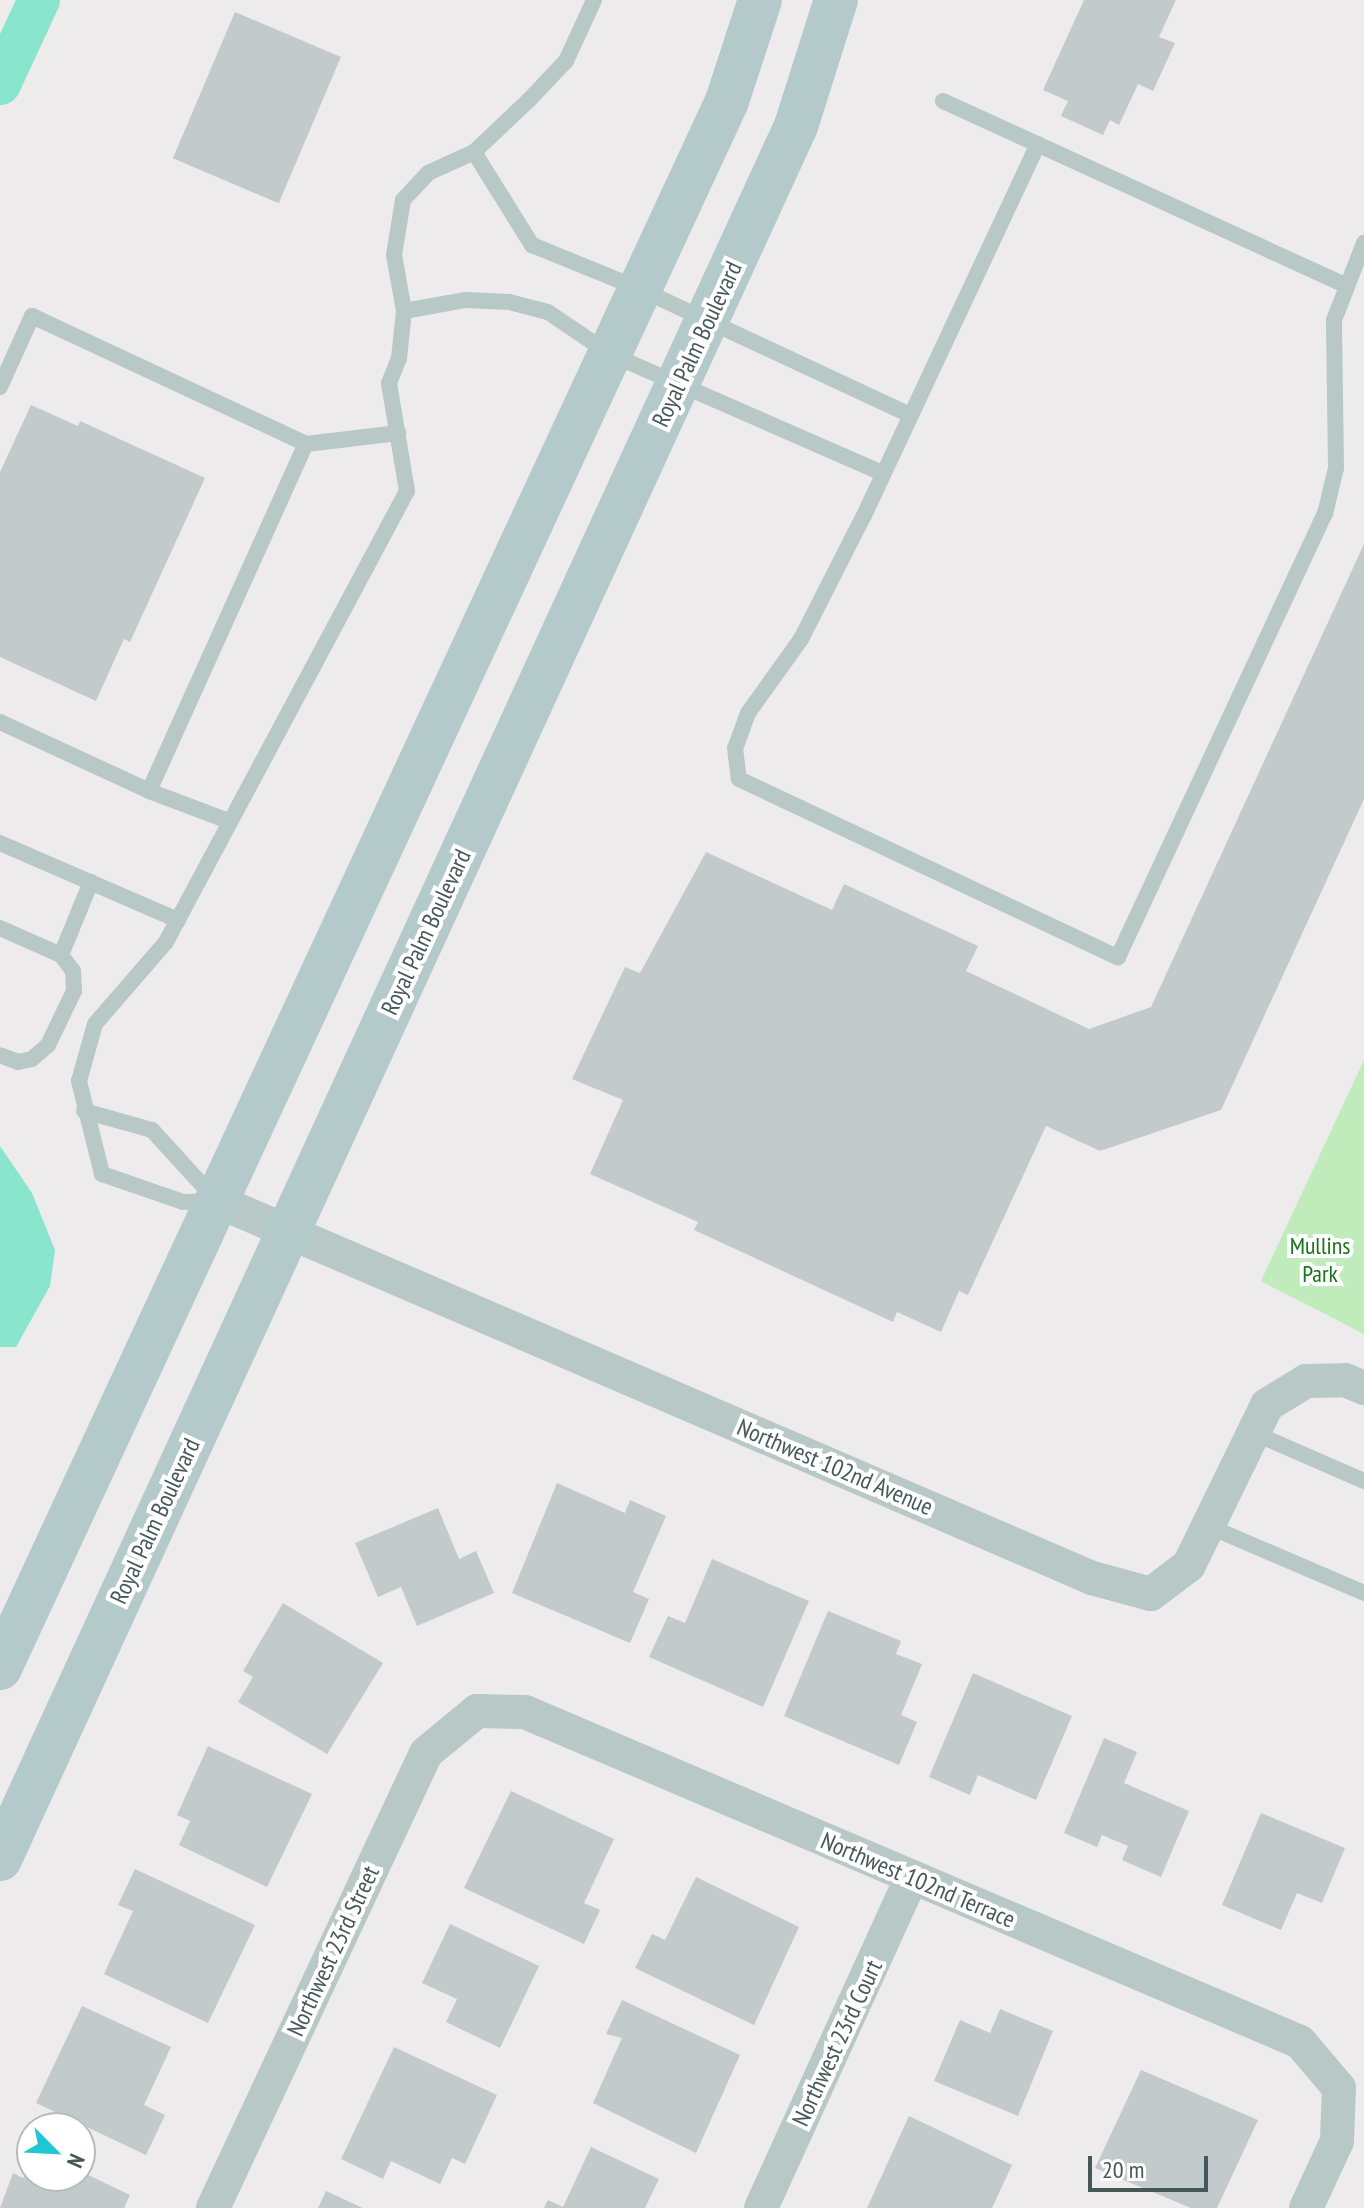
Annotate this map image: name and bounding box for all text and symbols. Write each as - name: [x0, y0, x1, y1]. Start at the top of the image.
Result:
- street label: Royal Palm Boulevard: [646, 257, 748, 431]
- street label: Royal Palm Boulevard: [375, 845, 477, 1019]
- park label: Mullins Park: [1290, 1232, 1350, 1288]
- street label: Northwest 102nd Avenue: [733, 1413, 937, 1521]
- street label: Royal Palm Boulevard: [104, 1434, 206, 1608]
- street label: Northwest 102nd Terrace: [816, 1826, 1020, 1934]
- street label: Northwest 23rd Street: [281, 1861, 385, 2041]
- street label: Northwest 23rd Court: [786, 1955, 888, 2131]
- north arrow: [16, 2112, 96, 2192]
- scale bar: [1092, 2140, 1212, 2190]
- text: N: [61, 2150, 91, 2172]
- text: 20 m: [1102, 2154, 1144, 2185]

